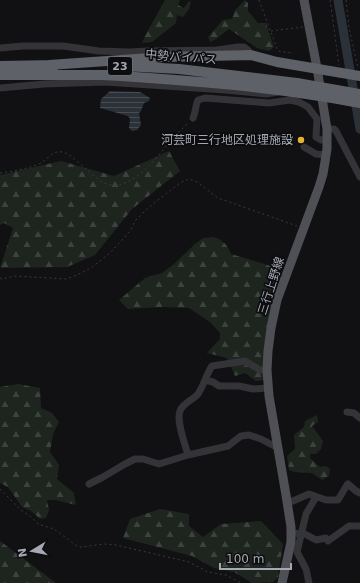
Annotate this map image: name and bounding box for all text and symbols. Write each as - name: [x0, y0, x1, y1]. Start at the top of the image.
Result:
- street label: 中勢バイパス: [145, 47, 217, 67]
- road number: 23: [108, 57, 132, 75]
- place label: 河芸町三行地区処理施設: [161, 133, 293, 147]
- marker: 河芸町三行地区処理施設: [296, 135, 306, 145]
- street label: 三行上野線: [255, 255, 287, 317]
- north arrow: [12, 531, 52, 571]
- scale bar: [220, 545, 291, 571]
- text: N: [15, 547, 30, 558]
- text: 100 m: [226, 552, 264, 566]

